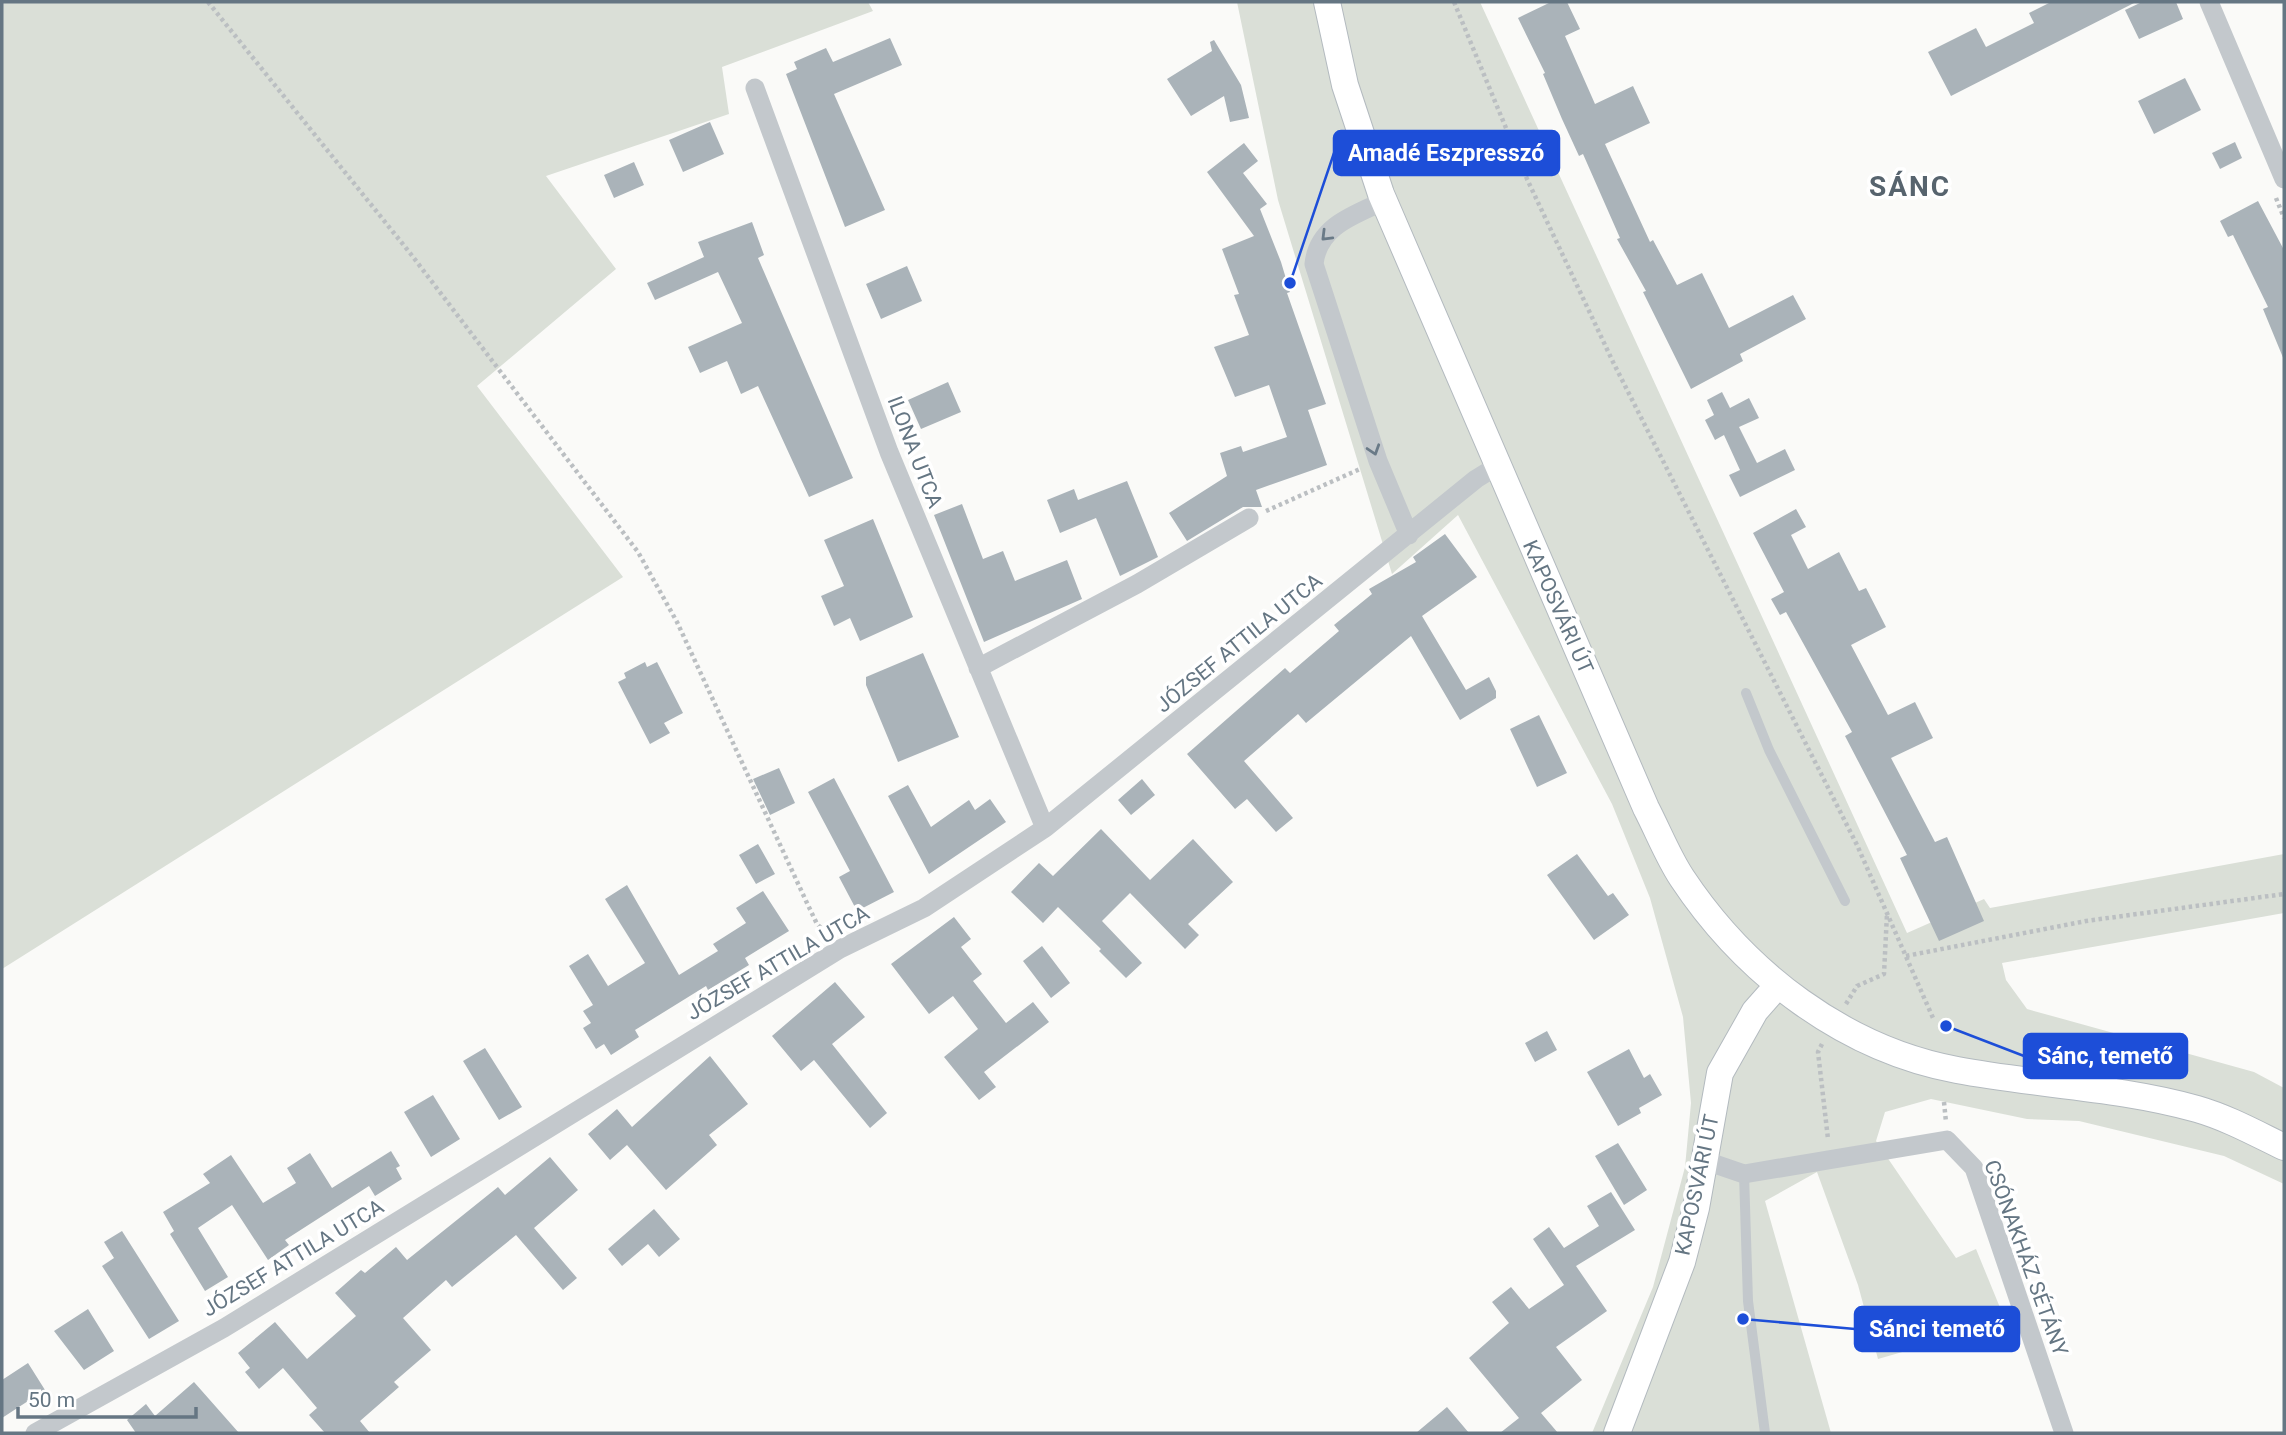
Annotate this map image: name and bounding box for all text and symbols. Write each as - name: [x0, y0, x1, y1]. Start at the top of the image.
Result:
- callout: Amadé Eszpresszó: [1334, 131, 1559, 175]
- text: Amadé Eszpresszó: [1348, 140, 1544, 167]
- district label: SÁNC: [1869, 170, 1951, 203]
- one-way arrow: [1322, 227, 1335, 240]
- street label: ILONA UTCA: [883, 393, 947, 512]
- one-way arrow: [1366, 443, 1380, 455]
- street label: KAPOSVÁRI ÚT: [1518, 537, 1598, 678]
- street label: JÓZSEF ATTILA UTCA: [1151, 568, 1327, 717]
- street label: JÓZSEF ATTILA UTCA: [683, 901, 874, 1025]
- callout: Sánc, temető: [2024, 1034, 2187, 1078]
- text: Sánc, temető: [2037, 1043, 2173, 1070]
- street label: KAPOSVÁRI ÚT: [1670, 1112, 1724, 1258]
- street label: CSÓNAKHÁZ SÉTÁNY: [1979, 1157, 2073, 1360]
- street label: JÓZSEF ATTILA UTCA: [198, 1194, 388, 1321]
- callout: Sánci temető: [1855, 1307, 2019, 1351]
- text: Sánci temető: [1869, 1316, 2005, 1343]
- scale bar: [18, 1376, 196, 1420]
- text: 50 m: [28, 1388, 75, 1412]

